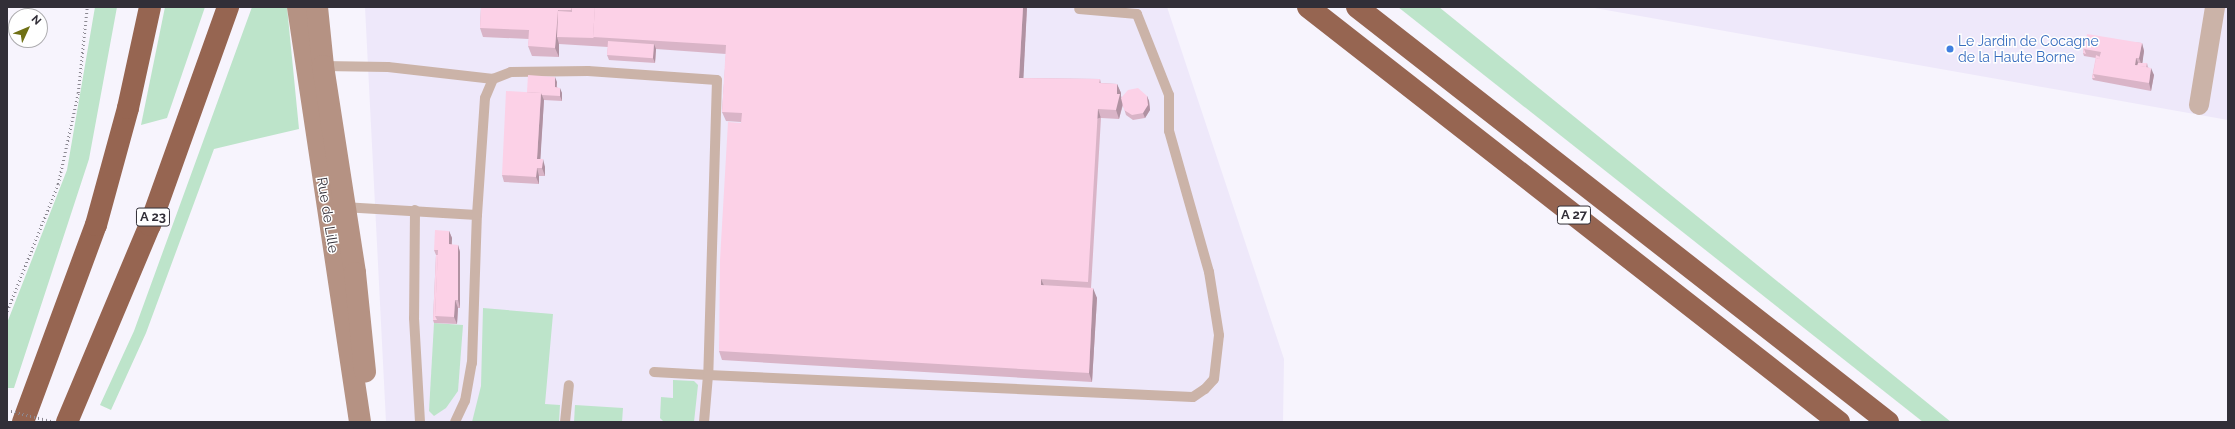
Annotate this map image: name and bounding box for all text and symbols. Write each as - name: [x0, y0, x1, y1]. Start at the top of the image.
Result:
- north arrow: [8, 8, 48, 48]
- text: N: [29, 12, 44, 28]
- place label: Le Jardin de Cocagne de la Haute Borne: [1958, 33, 2099, 66]
- marker: Le Jardin de Cocagne de la Haute Borne: [1945, 44, 1955, 54]
- street label: Rue de Lille: [314, 176, 342, 254]
- road number: A 27: [1556, 204, 1592, 226]
- road number: A 23: [135, 206, 171, 228]

